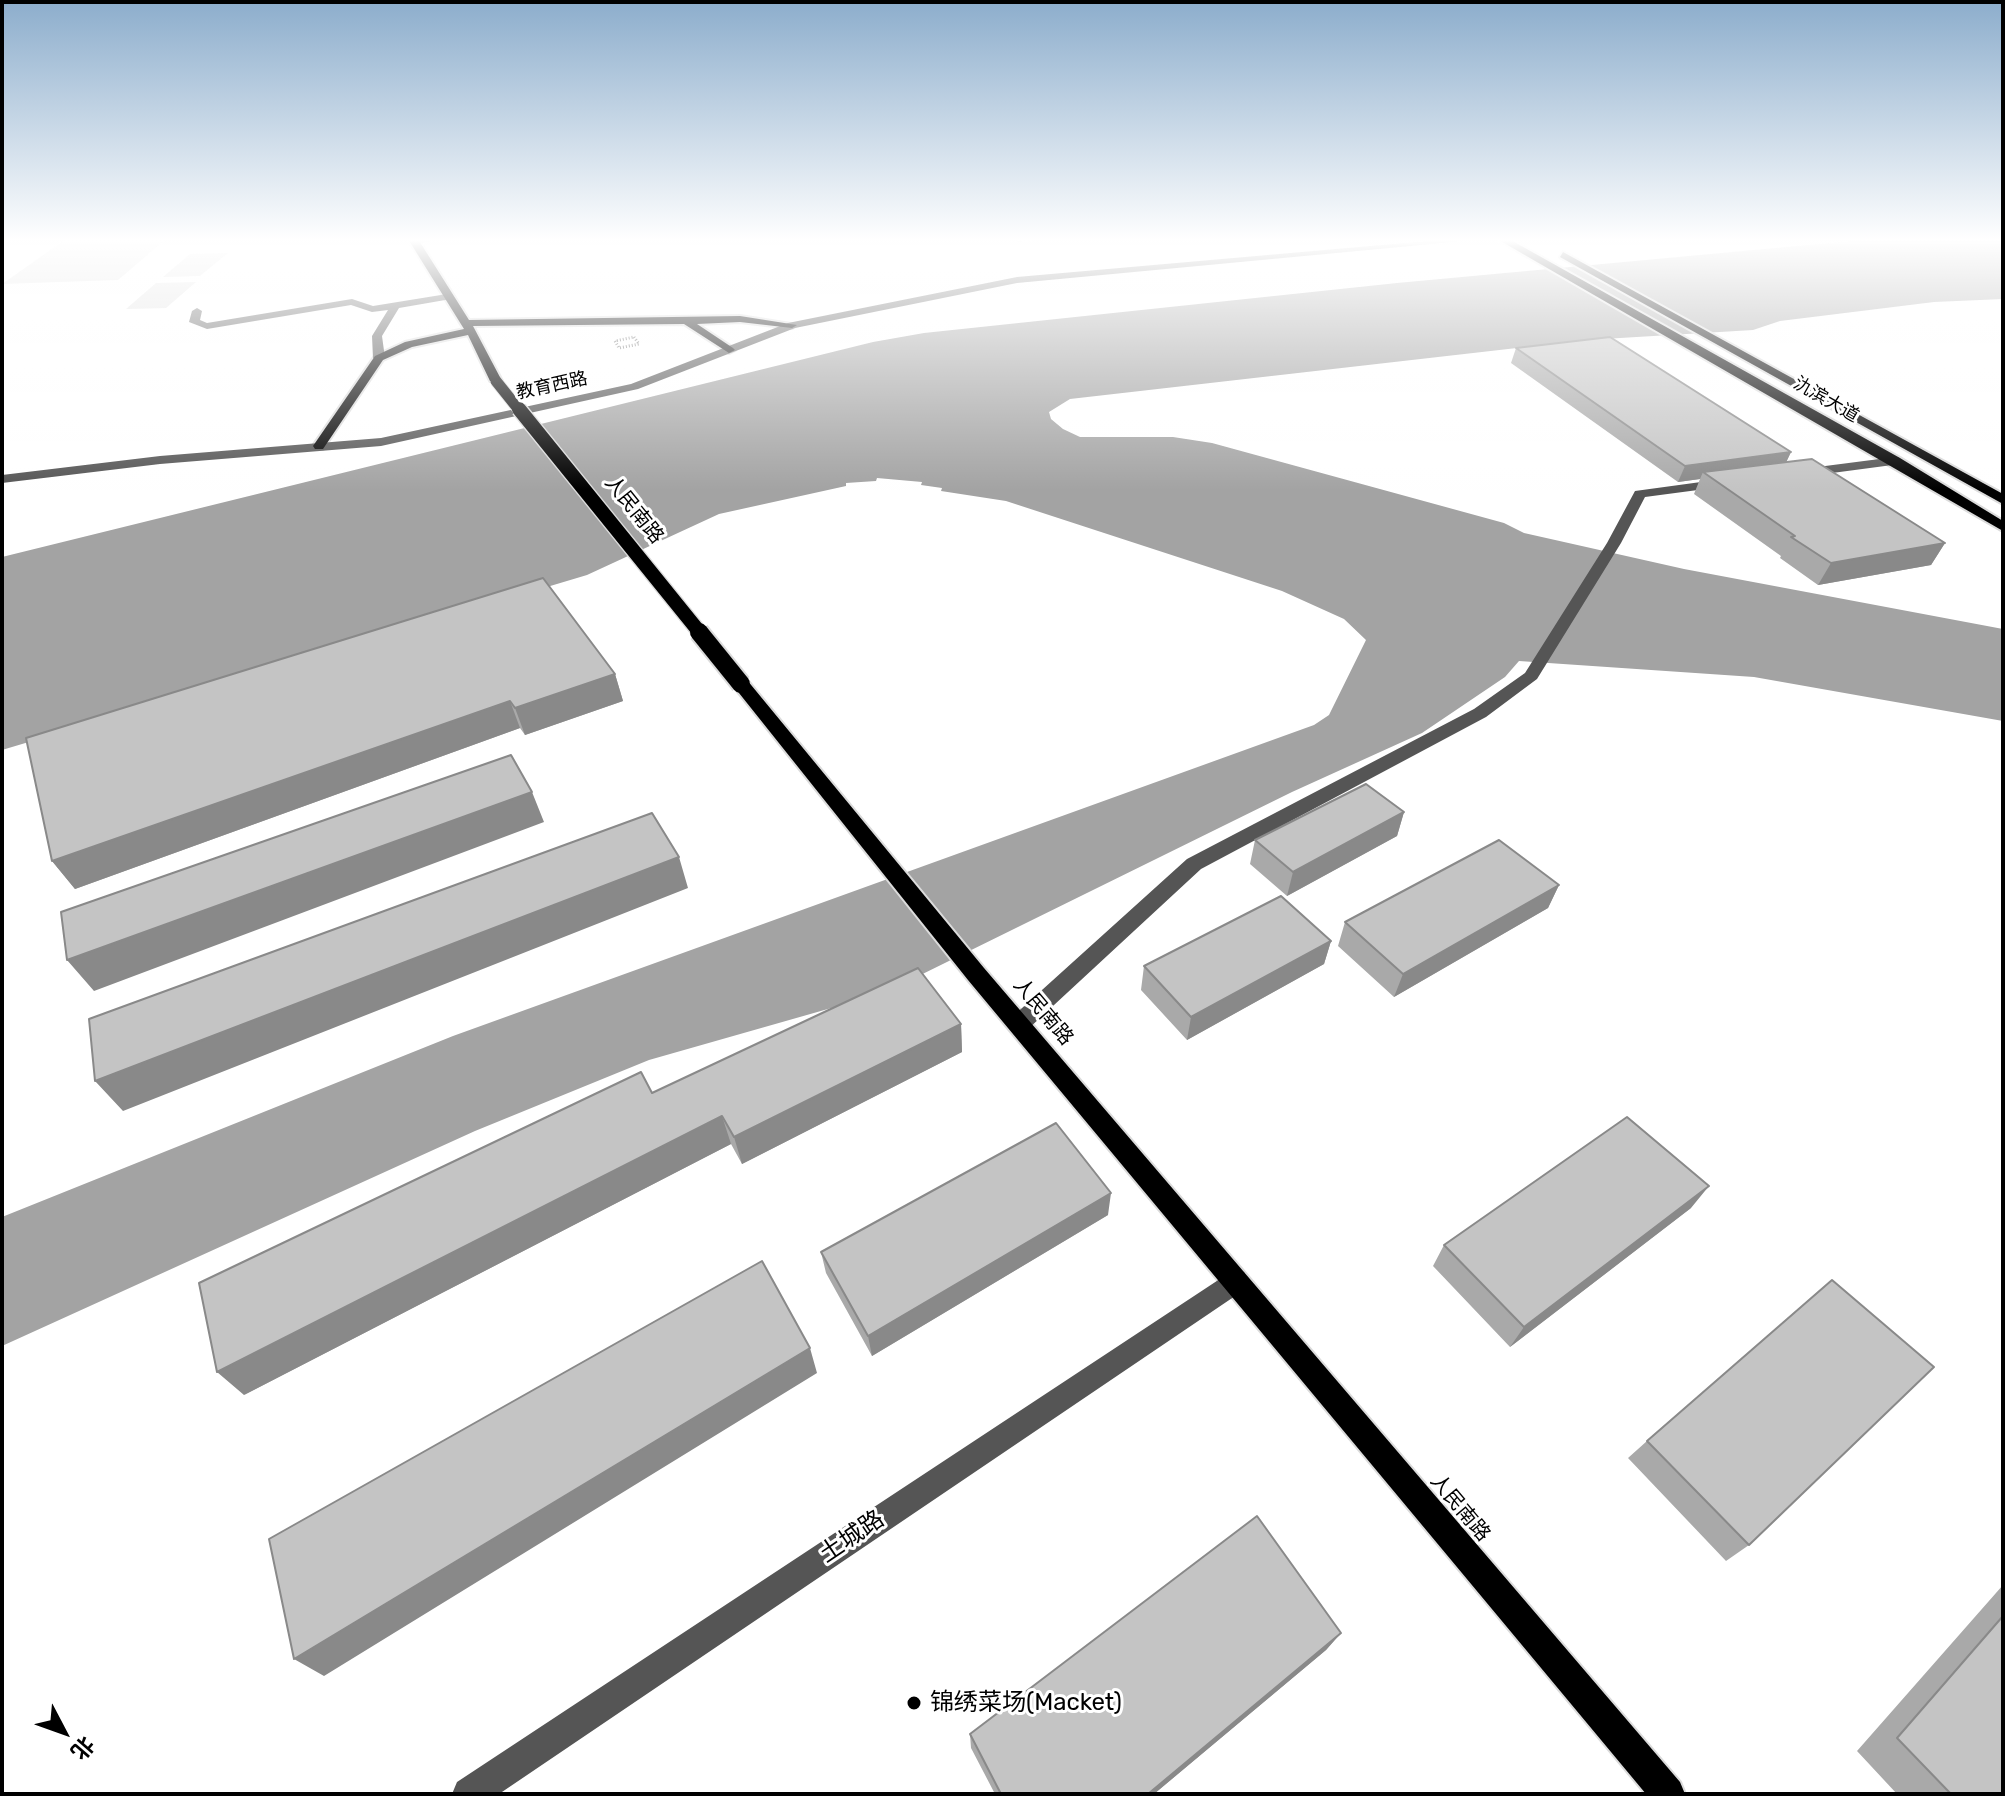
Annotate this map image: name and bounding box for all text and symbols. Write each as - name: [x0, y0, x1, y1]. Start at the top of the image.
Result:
- street label: 教育西路: [515, 368, 589, 404]
- street label: 氿滨大道: [1789, 373, 1863, 427]
- street label: 人民南路: [600, 471, 668, 549]
- street label: 人民南路: [1008, 974, 1078, 1050]
- street label: 人民南路: [1425, 1470, 1495, 1546]
- street label: 土城路: [814, 1505, 890, 1569]
- place label: 锦绣菜场(Macket): [930, 1689, 1122, 1717]
- north arrow: [24, 1692, 104, 1772]
- marker: 锦绣菜场(Macket): [905, 1694, 923, 1712]
- text: 北: [65, 1731, 100, 1765]

